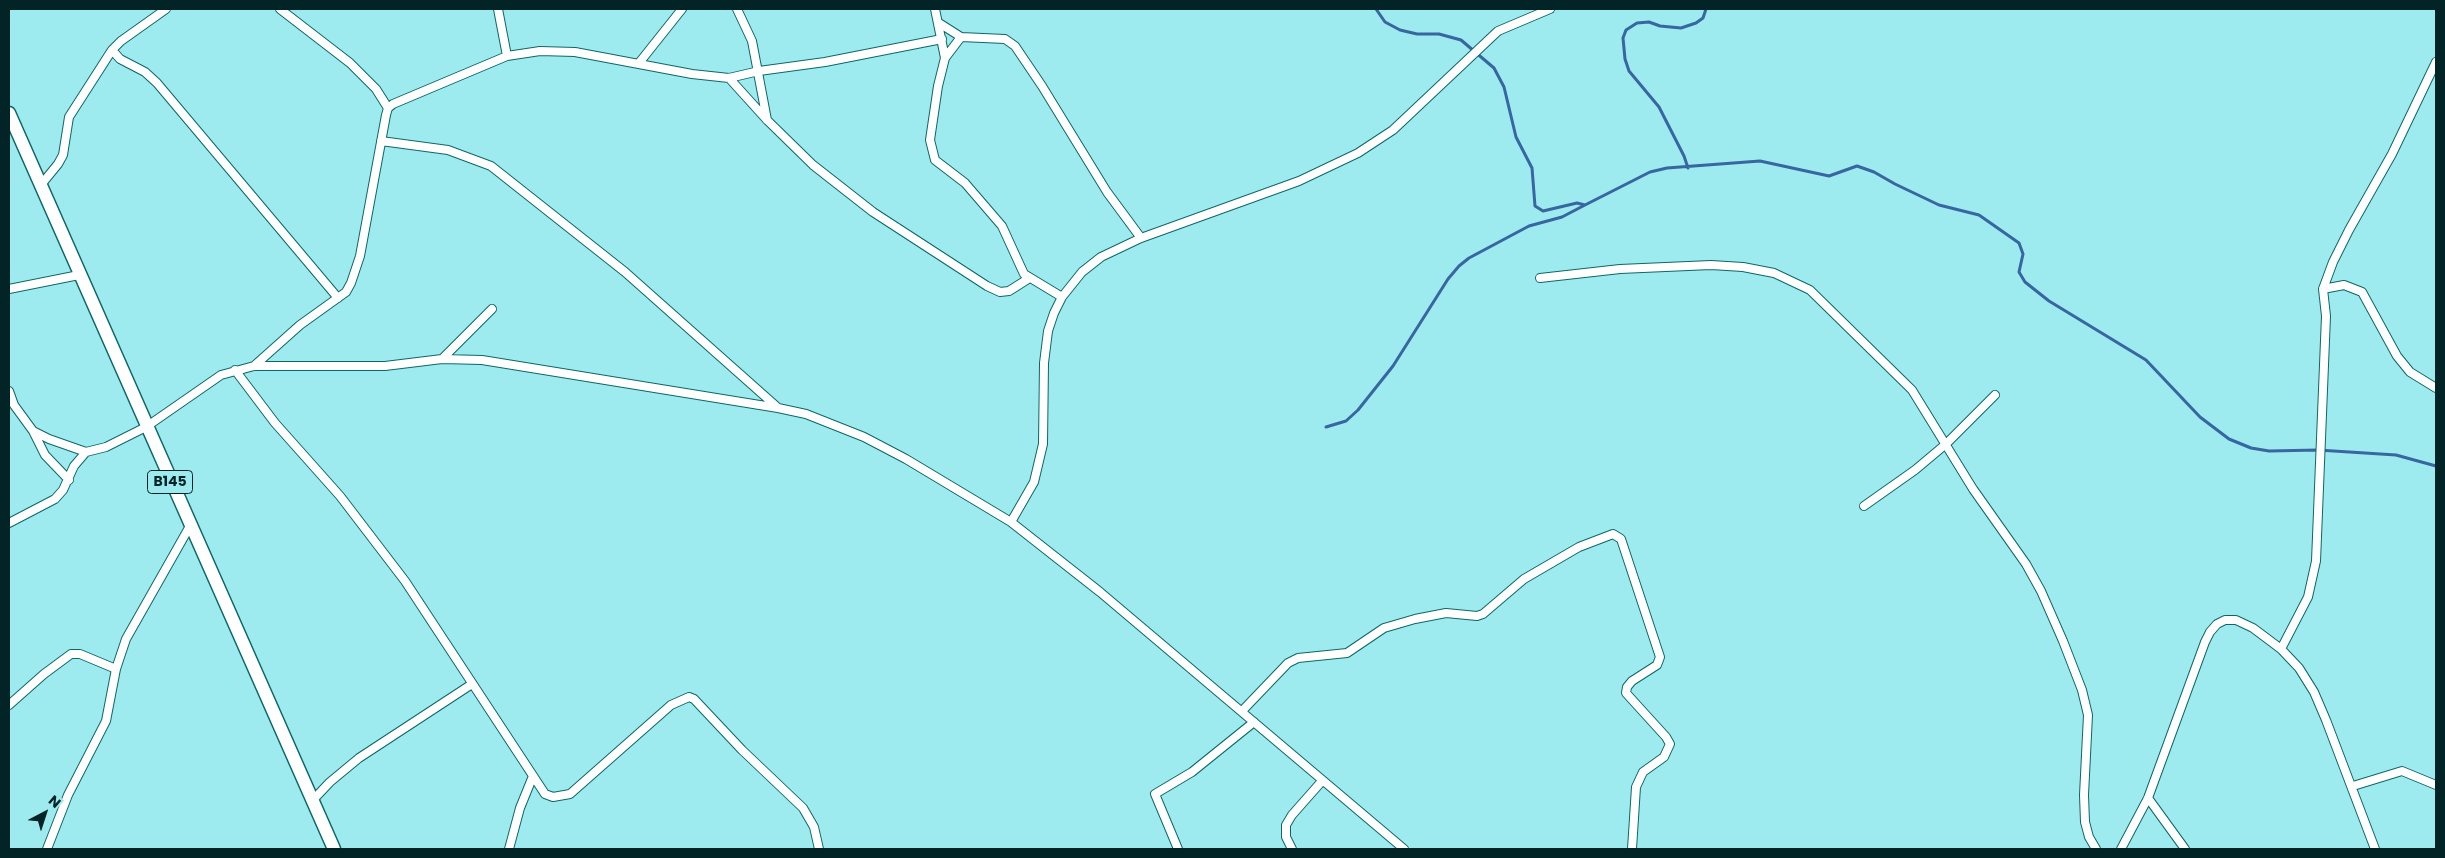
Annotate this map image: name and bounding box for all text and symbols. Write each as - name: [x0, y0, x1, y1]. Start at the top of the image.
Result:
- road number: B145: [148, 471, 192, 494]
- north arrow: [20, 788, 70, 838]
- text: N: [44, 790, 65, 813]

